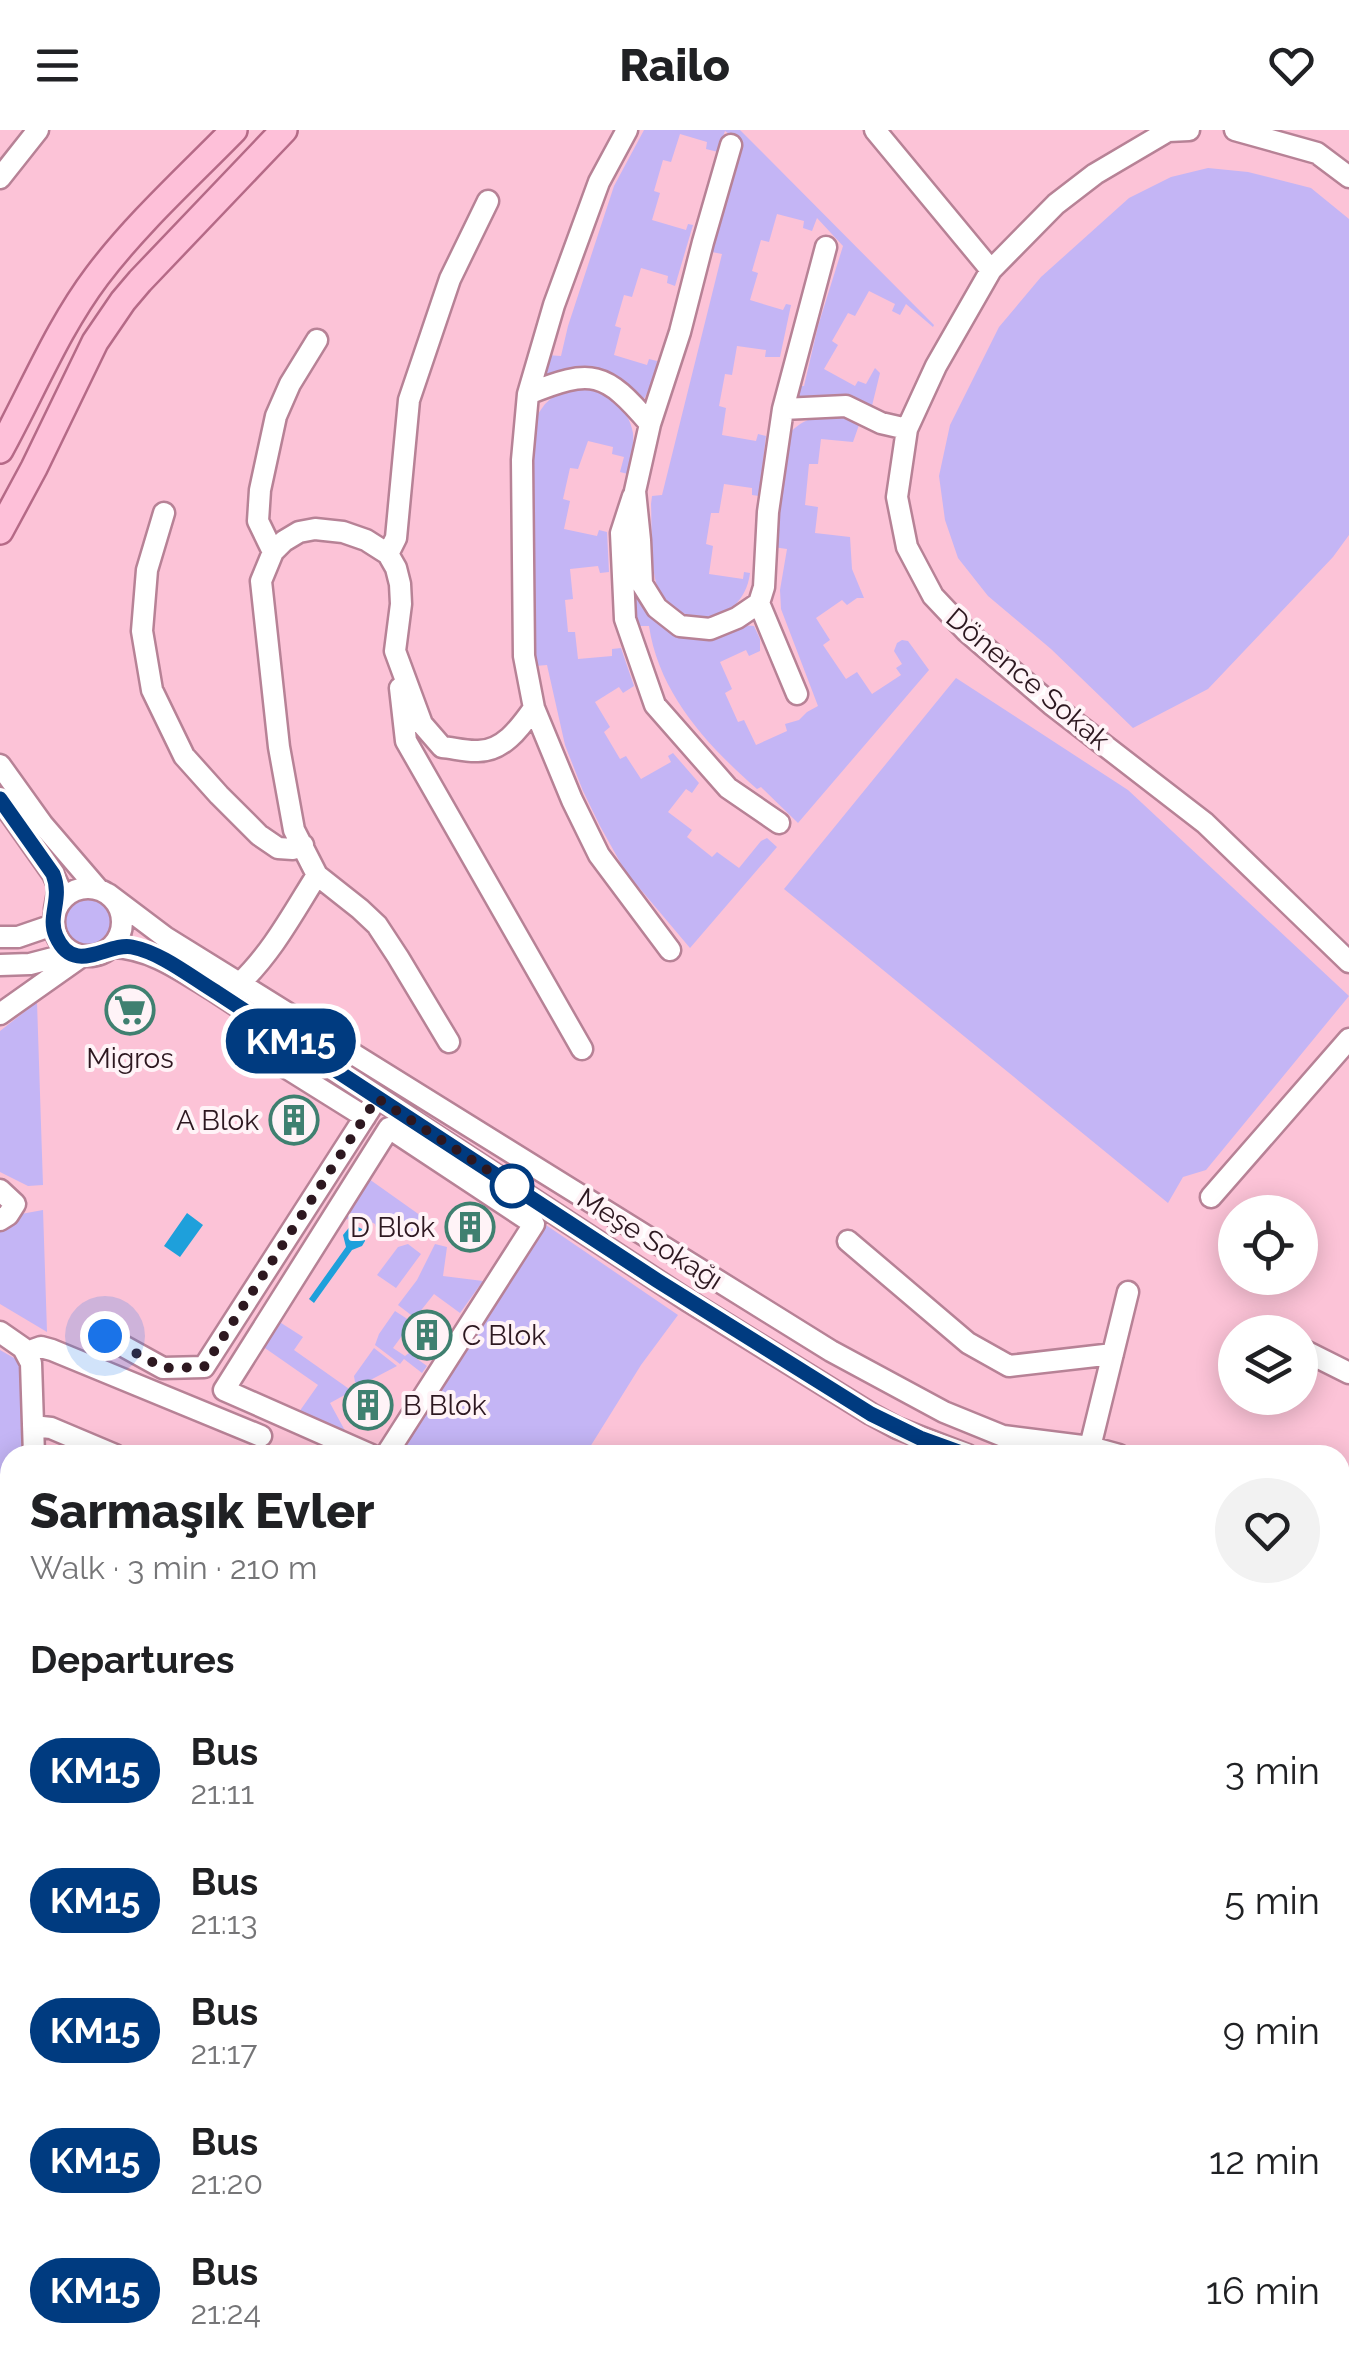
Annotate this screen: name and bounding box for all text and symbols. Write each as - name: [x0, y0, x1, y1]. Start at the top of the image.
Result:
- icon: menu: [30, 38, 85, 93]
- icon: heart: [1264, 38, 1319, 93]
- text: Railo: [619, 39, 730, 92]
- street label: Dönence Sokak: [940, 601, 1117, 757]
- supermarket icon: Migros: [104, 984, 156, 1036]
- line badge: KM15: [221, 1008, 361, 1074]
- text: KM15: [246, 1021, 336, 1062]
- place label: Migros: [86, 1042, 174, 1075]
- building icon: A Blok: [268, 1094, 320, 1146]
- place label: A Blok: [176, 1104, 259, 1137]
- unlabelled marker: [491, 1165, 533, 1207]
- street label: Meşe Sokağı: [571, 1181, 729, 1297]
- map controls: [1218, 1195, 1318, 1415]
- button: locate: [1218, 1195, 1318, 1295]
- building icon: D Blok: [444, 1201, 496, 1253]
- place label: D Blok: [350, 1211, 435, 1244]
- building icon: C Blok: [401, 1309, 453, 1361]
- your location: [80, 1311, 130, 1361]
- button: layers: [1218, 1315, 1318, 1415]
- place label: C Blok: [462, 1319, 546, 1352]
- building icon: B Blok: [342, 1379, 394, 1431]
- place label: B Blok: [403, 1389, 487, 1422]
- button: heart: [1215, 1478, 1320, 1583]
- text: Sarmaşık Evler: [30, 1483, 375, 1539]
- text: Walk · 3 min · 210 m: [30, 1549, 317, 1586]
- text: Departures: [30, 1637, 235, 1682]
- text: Bus: [190, 1729, 258, 1774]
- text: 3 min: [1225, 1748, 1320, 1793]
- text: KM15: [50, 1750, 140, 1791]
- text: 21:11: [190, 1774, 254, 1811]
- text: Bus: [190, 1859, 258, 1904]
- text: 5 min: [1224, 1878, 1320, 1923]
- text: KM15: [50, 1880, 140, 1921]
- text: 21:13: [190, 1904, 258, 1941]
- text: Bus: [190, 1989, 258, 2034]
- text: 9 min: [1223, 2008, 1320, 2053]
- text: KM15: [50, 2010, 140, 2051]
- text: 21:17: [190, 2034, 257, 2071]
- text: Bus: [190, 2119, 258, 2164]
- text: 12 min: [1209, 2138, 1320, 2183]
- text: KM15: [50, 2140, 140, 2181]
- text: 21:20: [190, 2164, 263, 2201]
- text: Bus: [190, 2249, 258, 2294]
- text: 16 min: [1206, 2268, 1320, 2313]
- text: KM15: [50, 2270, 140, 2311]
- text: 21:24: [190, 2294, 261, 2331]

